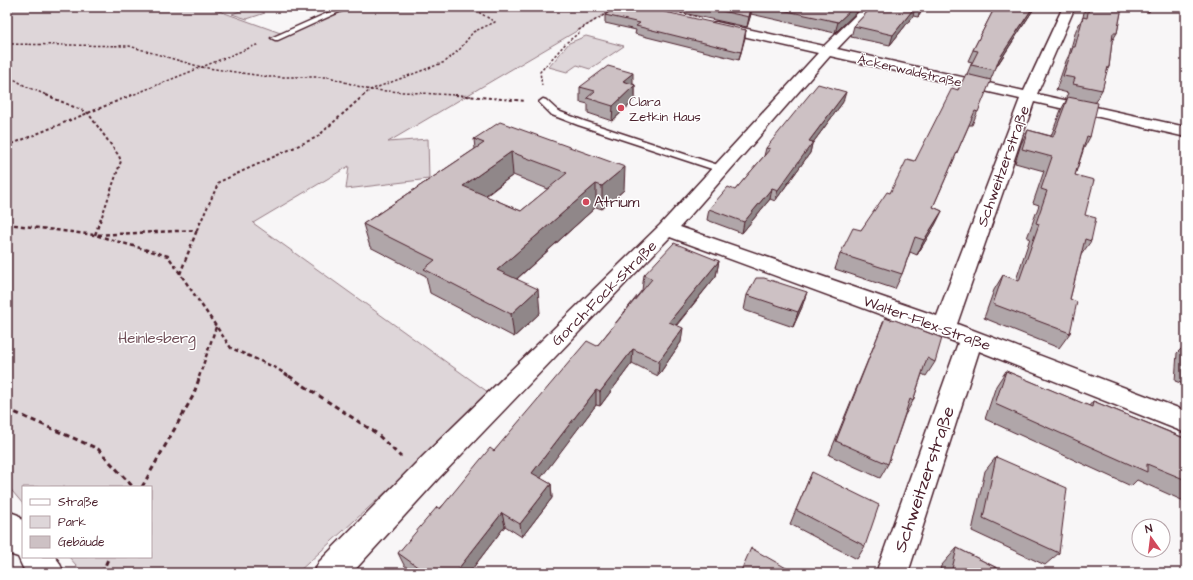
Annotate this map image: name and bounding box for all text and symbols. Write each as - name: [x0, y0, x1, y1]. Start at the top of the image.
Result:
- street label: Äckerwaldstraße: [856, 50, 964, 92]
- place label: Clara Zetkin Haus: [629, 93, 701, 126]
- marker: Clara Zetkin Haus: [616, 103, 626, 113]
- street label: Schweitzerstraße: [972, 103, 1035, 230]
- place label: Atrium: [594, 192, 640, 213]
- marker: Atrium: [581, 197, 591, 207]
- street label: Gorch-Fock-Straße: [547, 236, 662, 351]
- street label: Walter-Flex-Straße: [860, 291, 993, 356]
- park label: Heinlesberg: [118, 328, 196, 350]
- street label: Schweitzerstraße: [888, 403, 961, 555]
- legend: [22, 486, 152, 558]
- text: Straße: [58, 494, 99, 511]
- text: Park: [58, 514, 86, 531]
- north arrow: [1131, 518, 1171, 558]
- text: N: [1144, 521, 1154, 537]
- text: Gebäude: [58, 534, 105, 551]

